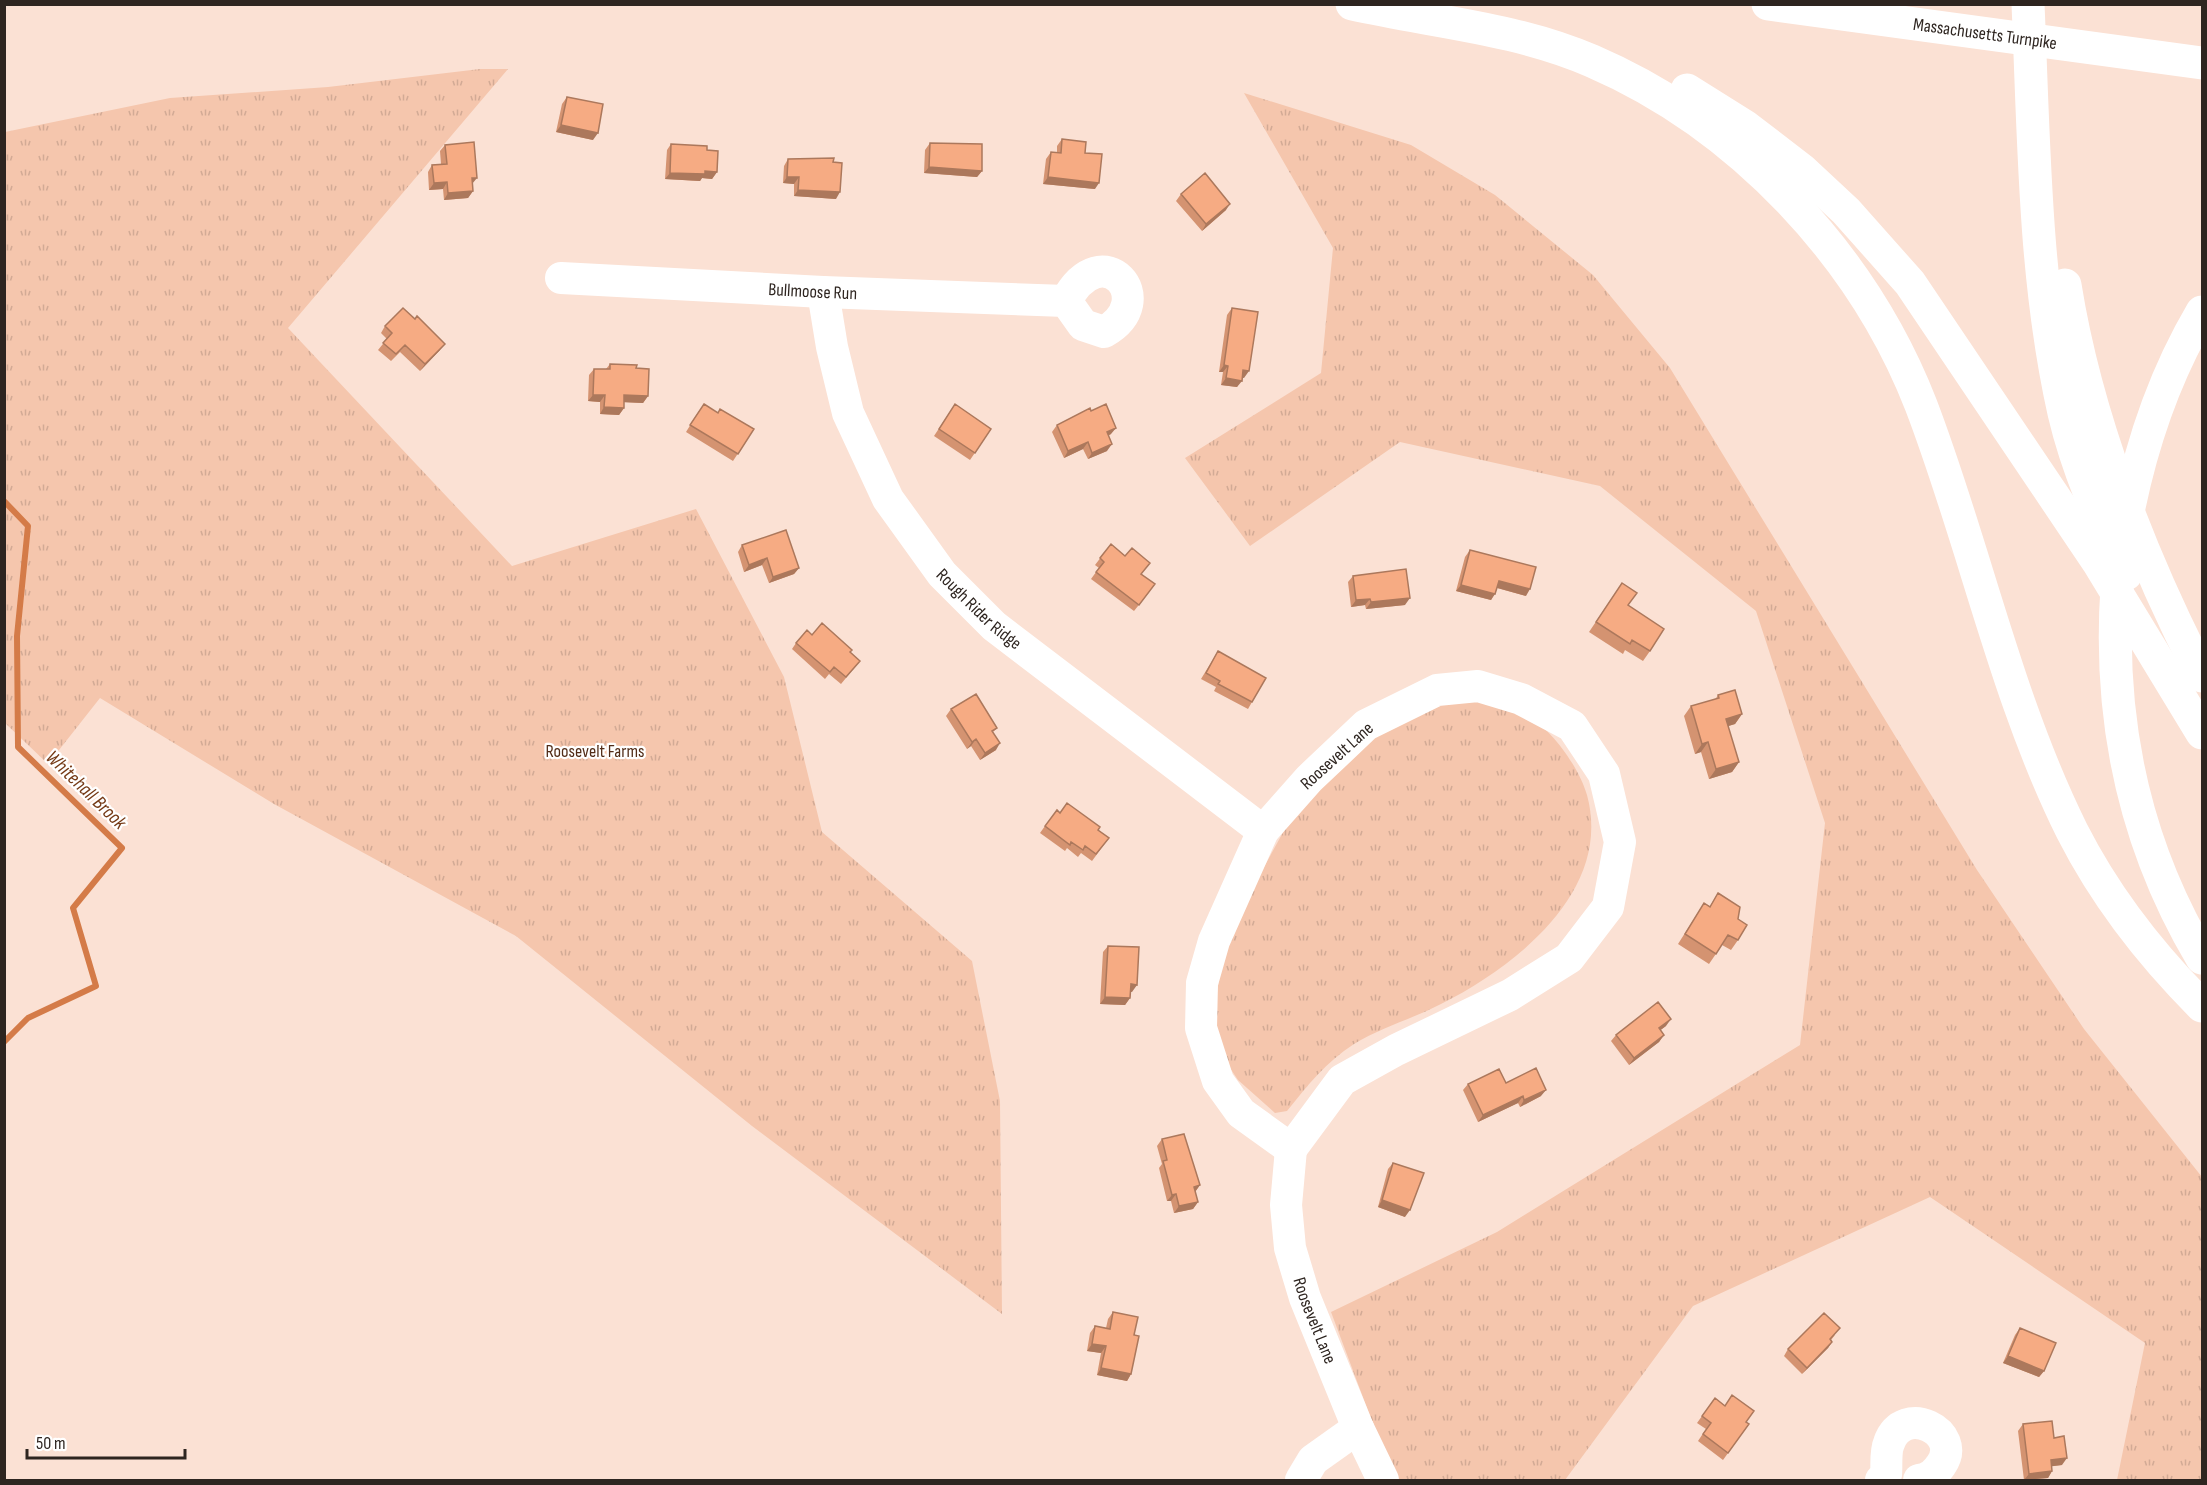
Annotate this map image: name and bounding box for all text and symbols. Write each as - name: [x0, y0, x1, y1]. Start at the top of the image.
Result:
- street label: Massachusetts Turnpike: [1912, 13, 2058, 54]
- street label: Bullmoose Run: [768, 279, 857, 304]
- street label: Rough Rider Ridge: [932, 564, 1026, 654]
- street label: Roosevelt Lane: [1296, 718, 1378, 794]
- park label: Roosevelt Farms: [546, 741, 644, 762]
- water label: Whitehall Brook: [41, 746, 132, 835]
- street label: Roosevelt Lane: [1289, 1275, 1341, 1367]
- scale bar: [27, 1422, 184, 1460]
- text: 50 m: [36, 1433, 66, 1454]

